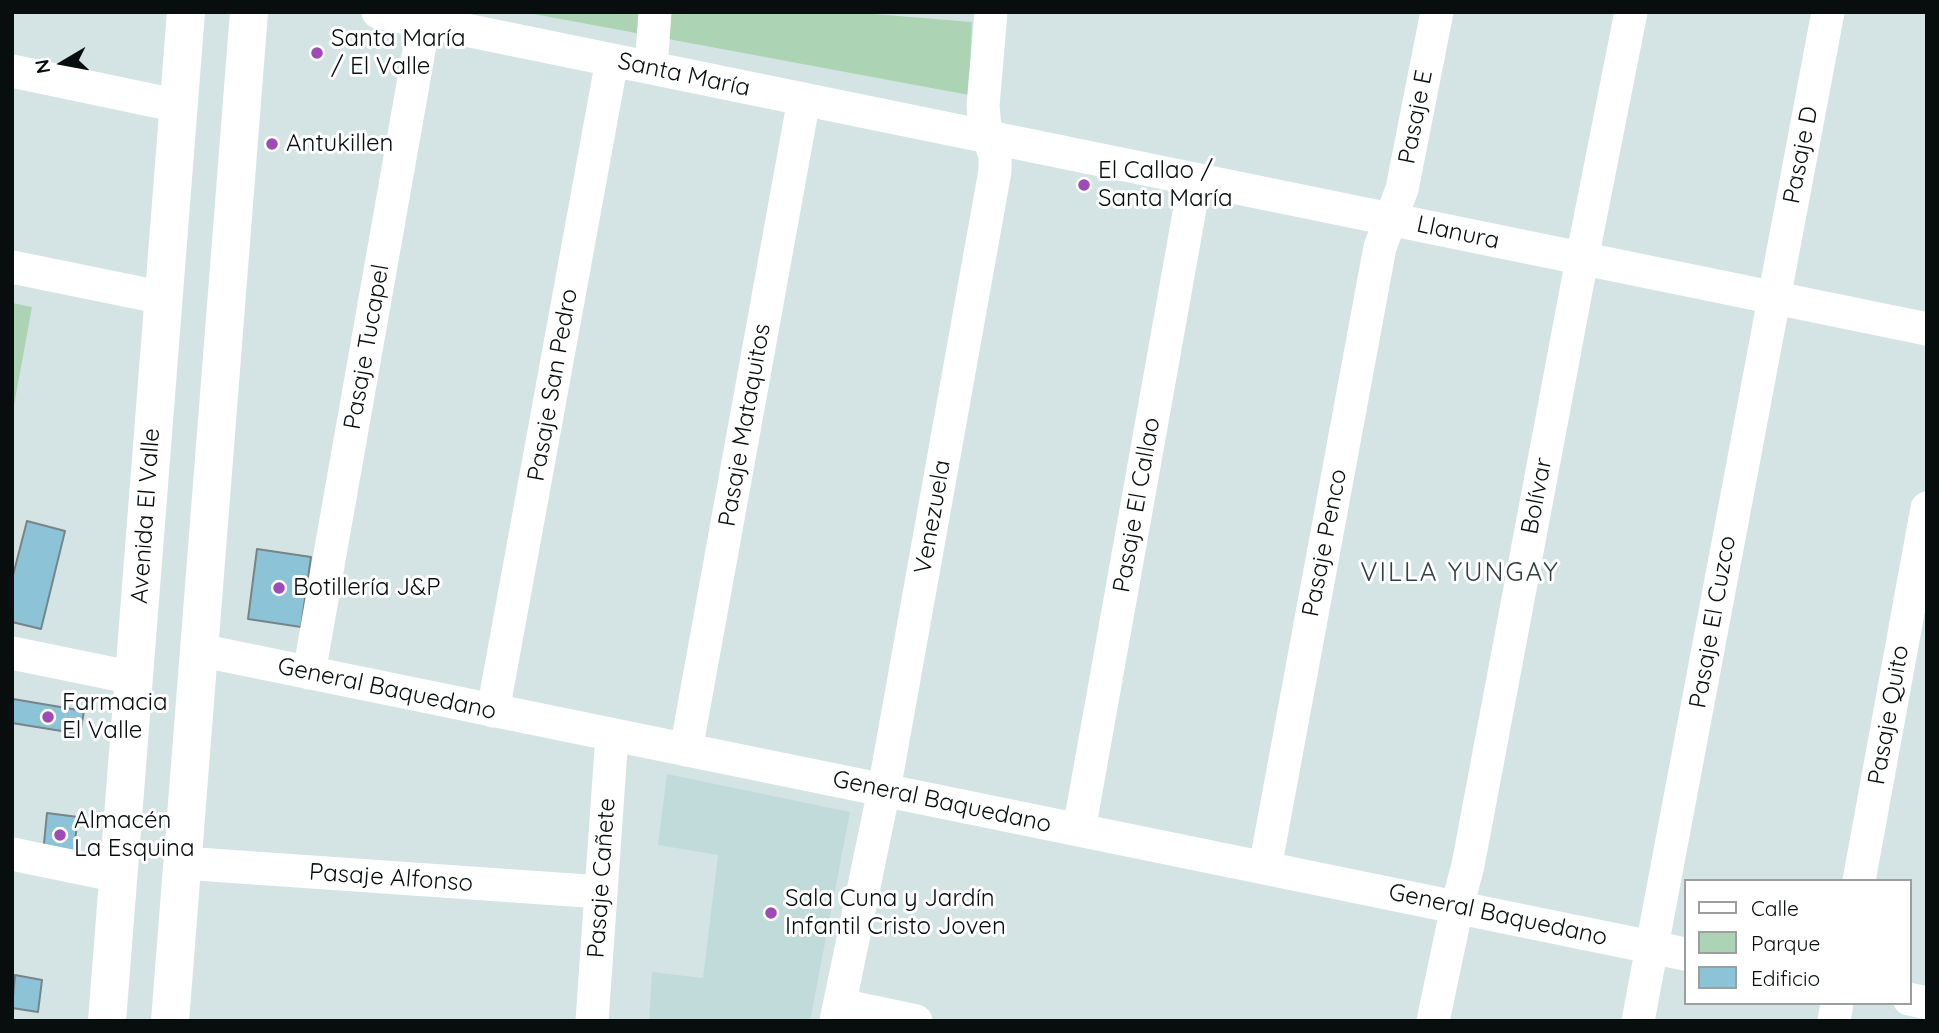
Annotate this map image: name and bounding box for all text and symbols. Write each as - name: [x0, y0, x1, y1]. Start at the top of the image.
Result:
- place label: Santa María / El Valle: [331, 25, 465, 81]
- north arrow: [28, 28, 98, 98]
- marker: Santa María / El Valle: [309, 45, 325, 61]
- street label: Santa María: [615, 47, 753, 103]
- text: N: [29, 58, 55, 76]
- street label: Pasaje E: [1393, 68, 1439, 166]
- street label: Pasaje D: [1777, 104, 1825, 206]
- place label: Antukillen: [286, 130, 393, 158]
- marker: Antukillen: [264, 136, 280, 152]
- place label: El Callao / Santa María: [1098, 157, 1232, 213]
- marker: El Callao / Santa María: [1076, 177, 1092, 193]
- street label: Llanura: [1414, 210, 1502, 256]
- street label: Pasaje Tucapel: [338, 262, 396, 432]
- street label: Pasaje San Pedro: [522, 286, 584, 484]
- street label: Pasaje Mataquitos: [713, 321, 777, 529]
- street label: Pasaje El Callao: [1107, 415, 1167, 595]
- street label: Avenida El Valle: [126, 427, 166, 605]
- street label: Bolívar: [1516, 455, 1558, 537]
- street label: Venezuela: [909, 458, 957, 576]
- street label: Pasaje Penco: [1297, 467, 1353, 619]
- street label: Pasaje El Cuzco: [1684, 534, 1742, 710]
- district label: VILLA YUNGAY: [1362, 557, 1558, 589]
- place label: Botillería J&P: [293, 574, 441, 602]
- marker: Botillería J&P: [271, 580, 287, 596]
- street label: Pasaje Quito: [1863, 643, 1915, 787]
- street label: General Baquedano: [275, 652, 499, 726]
- place label: Farmacia El Valle: [62, 689, 167, 745]
- marker: Farmacia El Valle: [40, 709, 56, 725]
- street label: General Baquedano: [830, 765, 1054, 839]
- street label: Pasaje Cañete: [582, 797, 622, 959]
- place label: Almacén La Esquina: [74, 807, 195, 863]
- marker: Almacén La Esquina: [52, 827, 68, 843]
- street label: Pasaje Alfonso: [308, 858, 474, 898]
- street label: General Baquedano: [1386, 878, 1610, 952]
- legend: [1684, 879, 1911, 1005]
- place label: Sala Cuna y Jardín Infantil Cristo Joven: [785, 885, 1006, 941]
- text: Calle: [1751, 895, 1799, 921]
- marker: Sala Cuna y Jardín Infantil Cristo Joven: [763, 905, 779, 921]
- text: Parque: [1751, 930, 1820, 956]
- text: Edificio: [1751, 965, 1820, 991]

